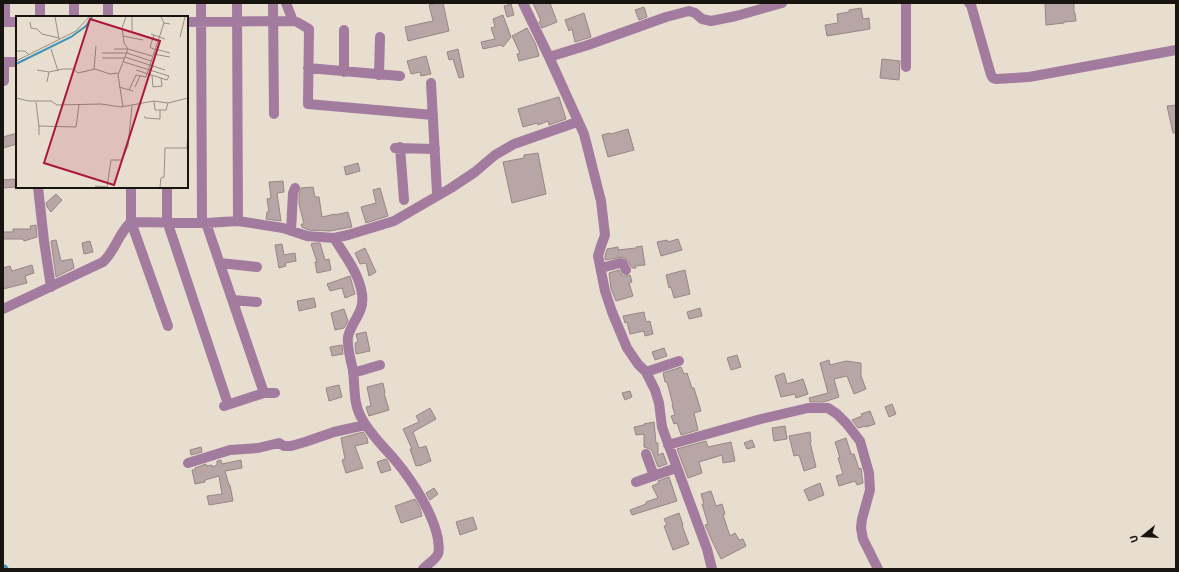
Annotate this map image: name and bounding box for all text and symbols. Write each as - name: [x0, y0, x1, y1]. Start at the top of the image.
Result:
- inset map: [16, 16, 188, 188]
- north arrow: [1123, 516, 1163, 556]
- text: U: [1126, 533, 1142, 545]

